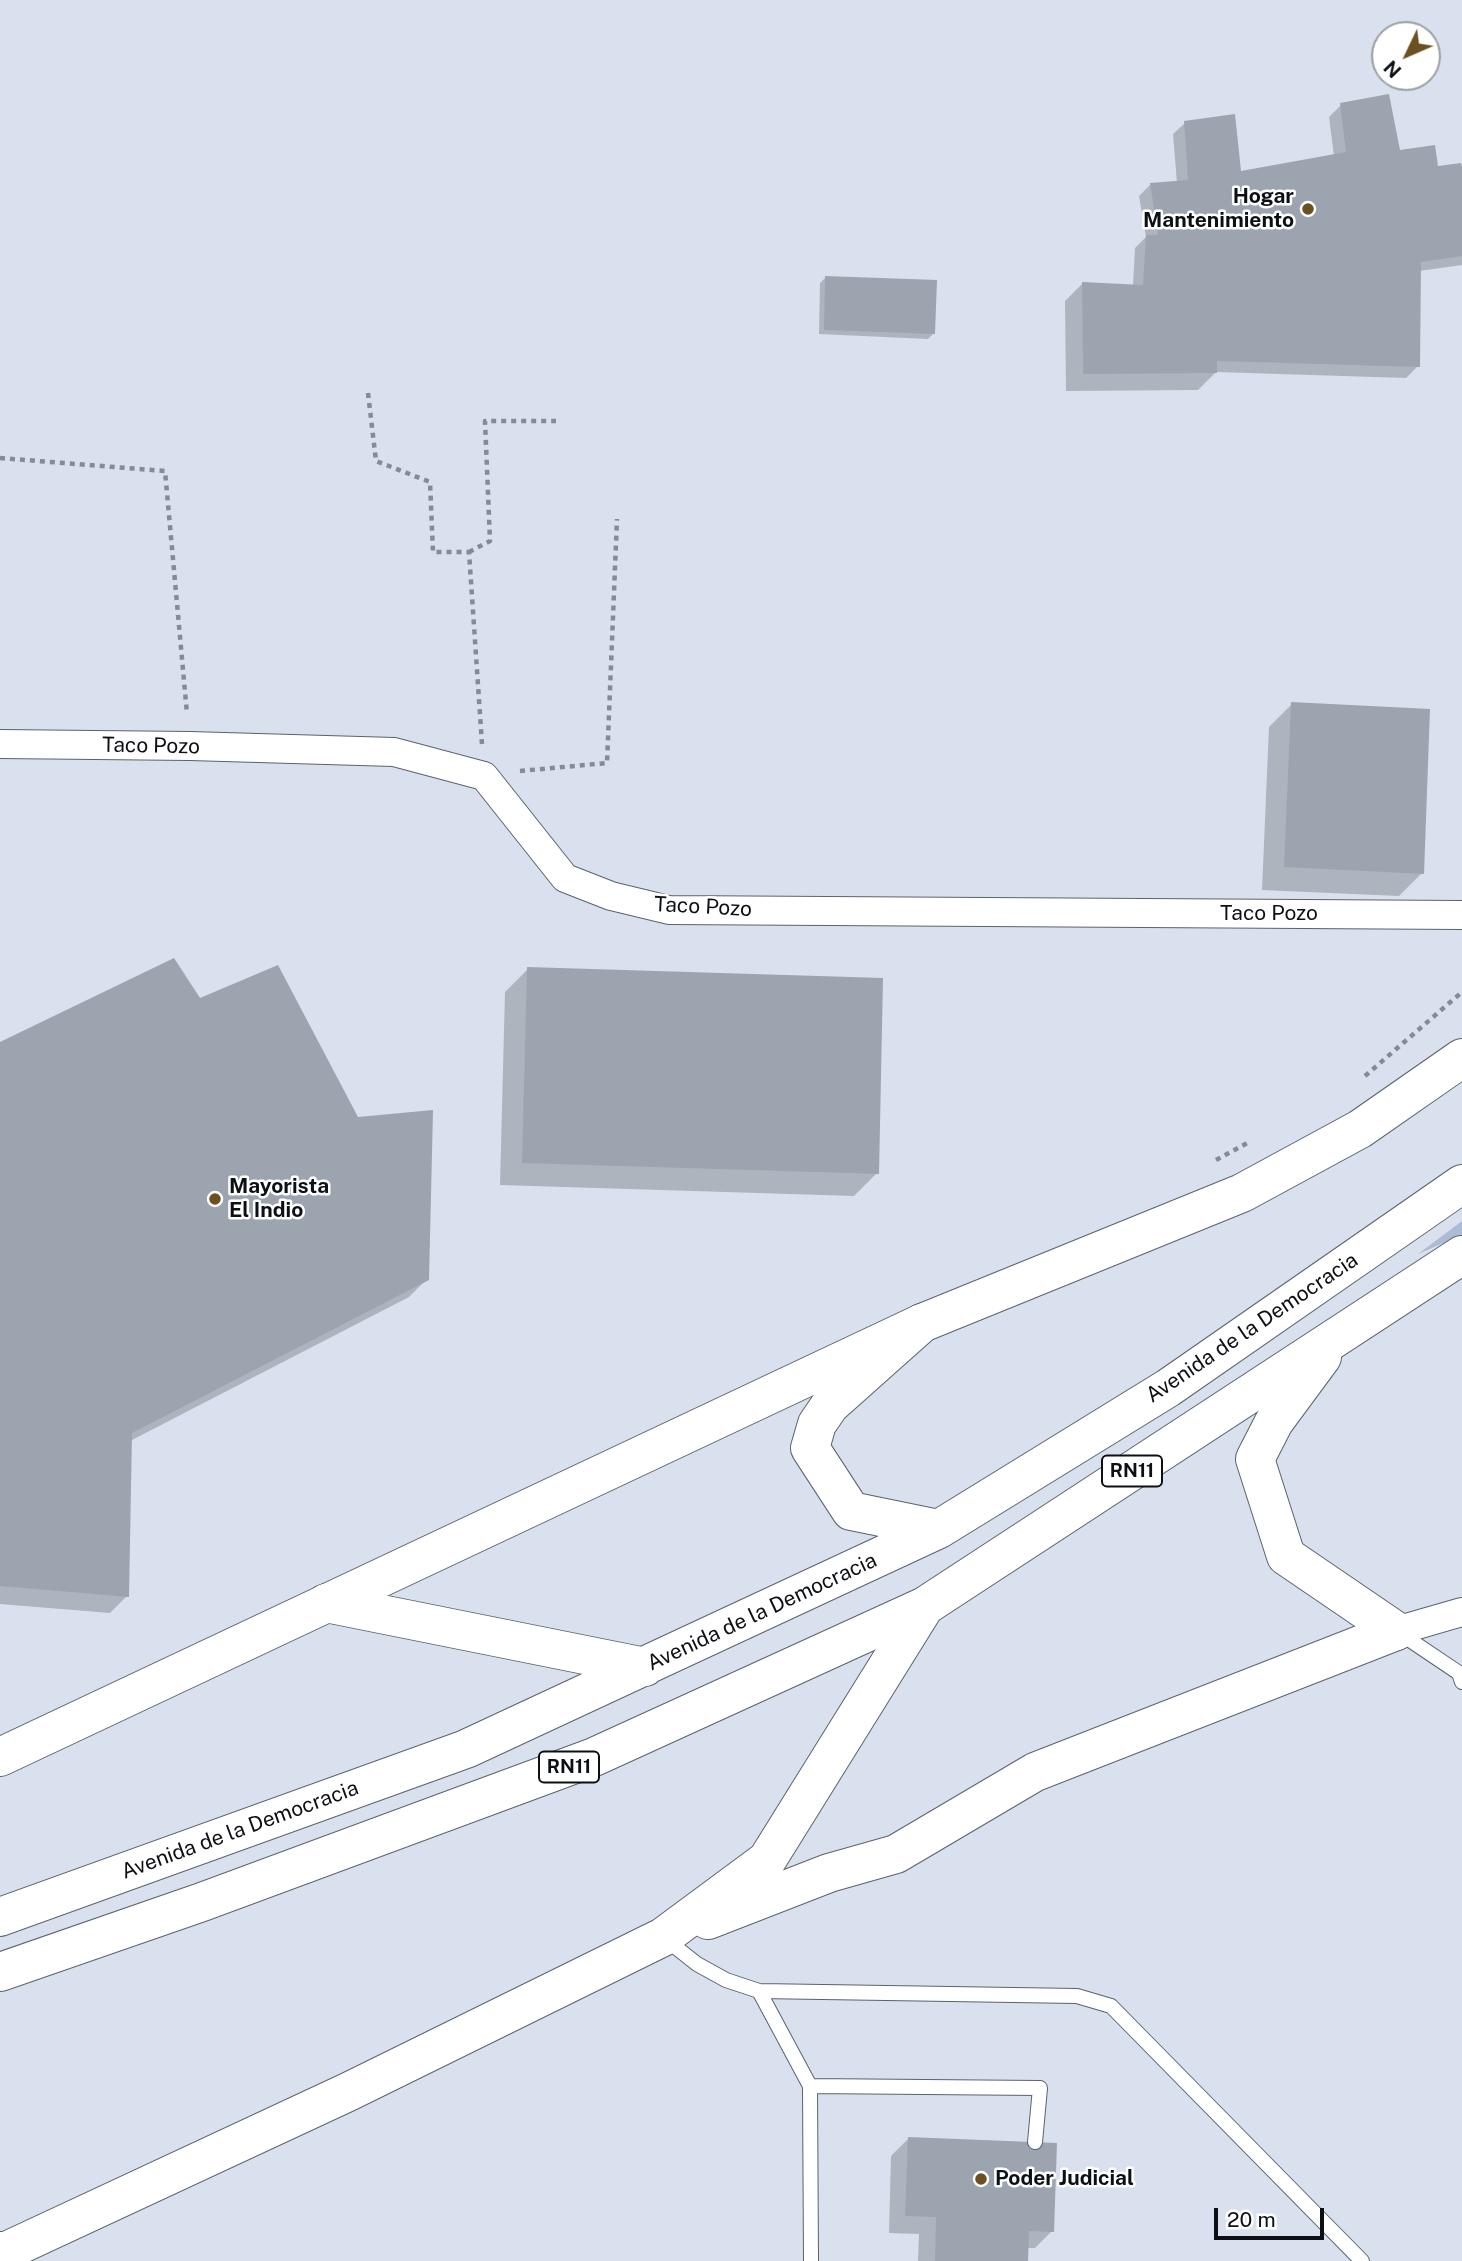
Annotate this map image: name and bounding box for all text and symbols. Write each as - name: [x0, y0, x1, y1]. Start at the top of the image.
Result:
- north arrow: [1371, 21, 1441, 91]
- text: N: [1379, 56, 1405, 82]
- place label: Hogar Mantenimiento: [1143, 184, 1294, 234]
- marker: Hogar Mantenimiento: [1300, 201, 1316, 217]
- street label: Taco Pozo: [102, 733, 200, 759]
- street label: Taco Pozo: [653, 892, 753, 922]
- street label: Taco Pozo: [1220, 901, 1318, 927]
- place label: Mayorista El Indio: [229, 1174, 329, 1224]
- marker: Mayorista El Indio: [207, 1191, 223, 1207]
- street label: Avenida de la Democracia: [1141, 1248, 1363, 1408]
- road number: RN11: [1102, 1456, 1162, 1486]
- street label: Avenida de la Democracia: [643, 1548, 881, 1676]
- road number: RN11: [539, 1751, 599, 1782]
- street label: Avenida de la Democracia: [118, 1775, 362, 1885]
- place label: Poder Judicial: [995, 2166, 1134, 2192]
- marker: Poder Judicial: [973, 2171, 989, 2187]
- scale bar: [1217, 2194, 1327, 2238]
- text: 20 m: [1227, 2207, 1276, 2232]

